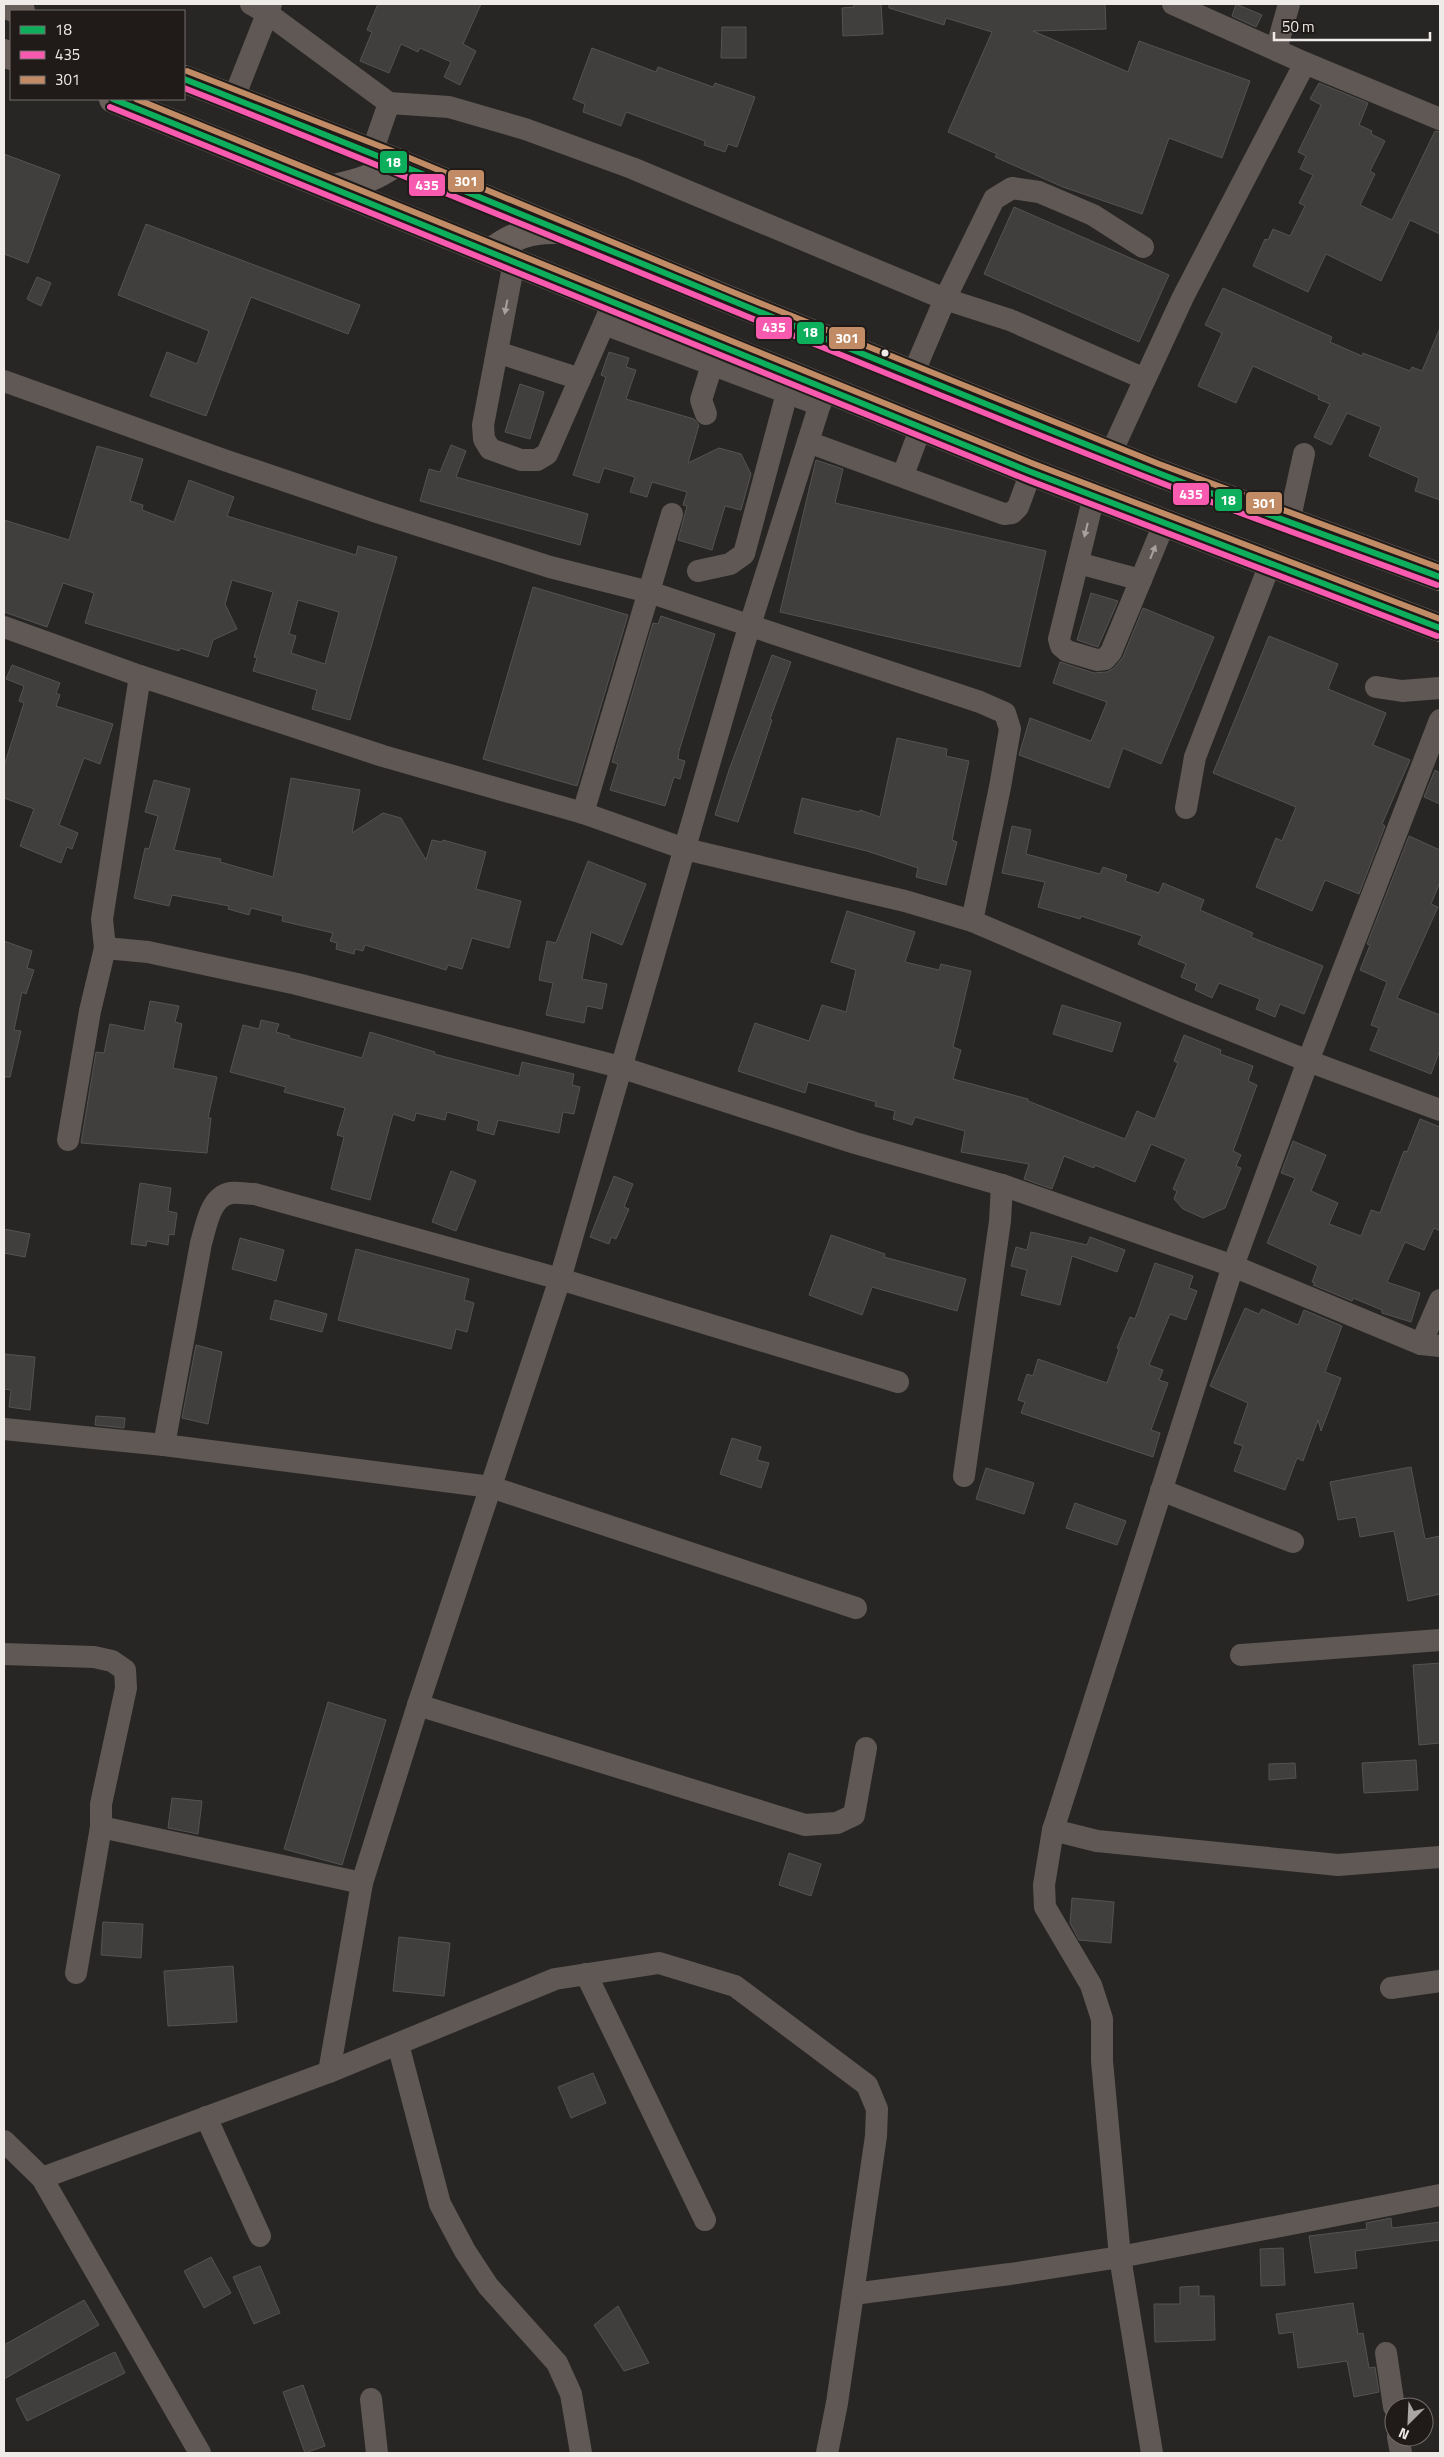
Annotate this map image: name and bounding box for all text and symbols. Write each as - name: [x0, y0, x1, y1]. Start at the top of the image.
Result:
- legend: [10, 10, 185, 100]
- scale bar: [1274, 10, 1430, 42]
- text: 50 m: [1282, 15, 1315, 38]
- text: 18: [55, 18, 72, 41]
- text: 435: [55, 43, 80, 66]
- text: 301: [55, 68, 80, 91]
- line badge: 18: [379, 150, 408, 174]
- text: 18: [385, 151, 401, 172]
- line badge: 301: [447, 169, 485, 193]
- text: 301: [454, 170, 478, 191]
- line badge: 435: [408, 173, 446, 197]
- text: 435: [415, 174, 439, 195]
- one-way arrow: [501, 299, 509, 315]
- line badge: 435: [755, 316, 793, 340]
- text: 435: [762, 316, 786, 337]
- line badge: 18: [796, 321, 825, 345]
- text: 18: [802, 321, 818, 342]
- line badge: 301: [828, 326, 866, 350]
- text: 301: [835, 327, 859, 348]
- unlabelled marker: [880, 348, 890, 358]
- line badge: 435: [1172, 482, 1210, 506]
- text: 435: [1179, 483, 1203, 504]
- line badge: 18: [1214, 488, 1243, 512]
- text: 18: [1220, 489, 1236, 510]
- line badge: 301: [1245, 491, 1283, 515]
- text: 301: [1252, 492, 1276, 513]
- one-way arrow: [1082, 522, 1090, 537]
- one-way arrow: [1149, 545, 1157, 559]
- north arrow: [1384, 2397, 1434, 2447]
- text: N: [1395, 2423, 1412, 2446]

